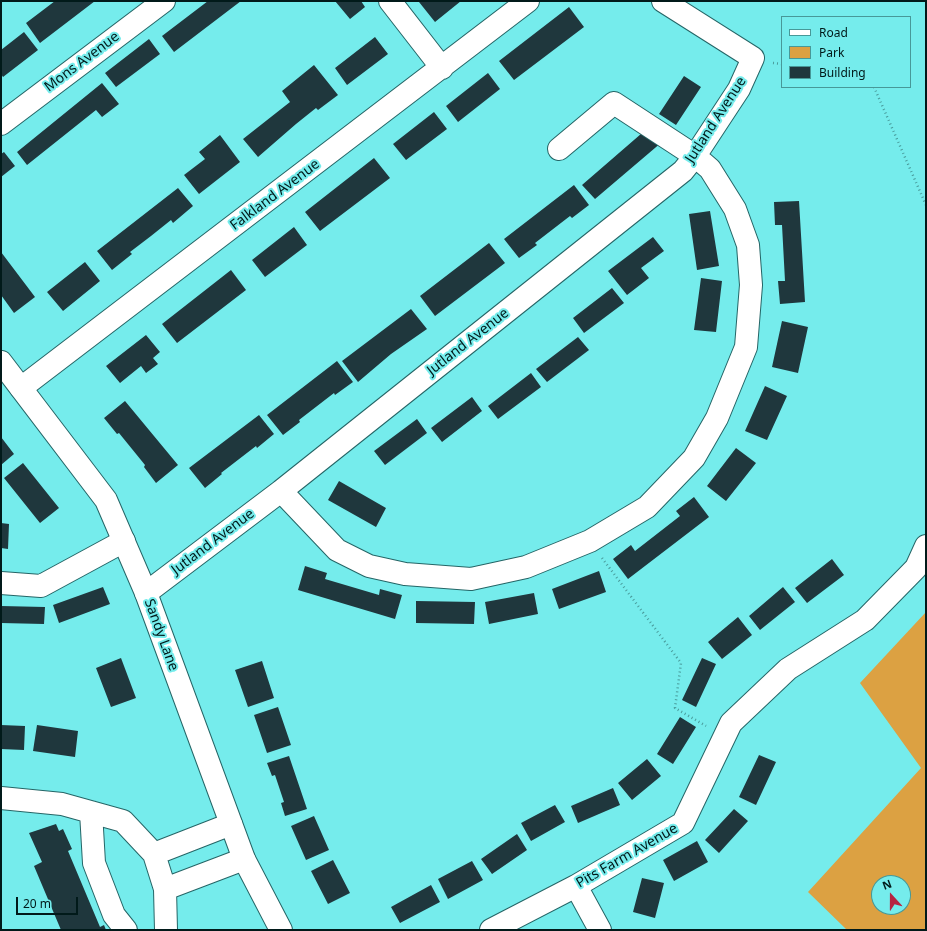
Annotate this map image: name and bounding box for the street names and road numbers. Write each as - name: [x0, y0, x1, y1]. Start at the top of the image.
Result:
- street label: Mons Avenue: [41, 28, 123, 96]
- street label: Jutland Avenue: [682, 74, 750, 166]
- street label: Falkland Avenue: [227, 156, 323, 234]
- street label: Jutland Avenue: [424, 305, 512, 379]
- street label: Jutland Avenue: [168, 505, 258, 579]
- street label: Sandy Lane: [140, 597, 182, 673]
- street label: Pits Farm Avenue: [573, 820, 681, 892]

